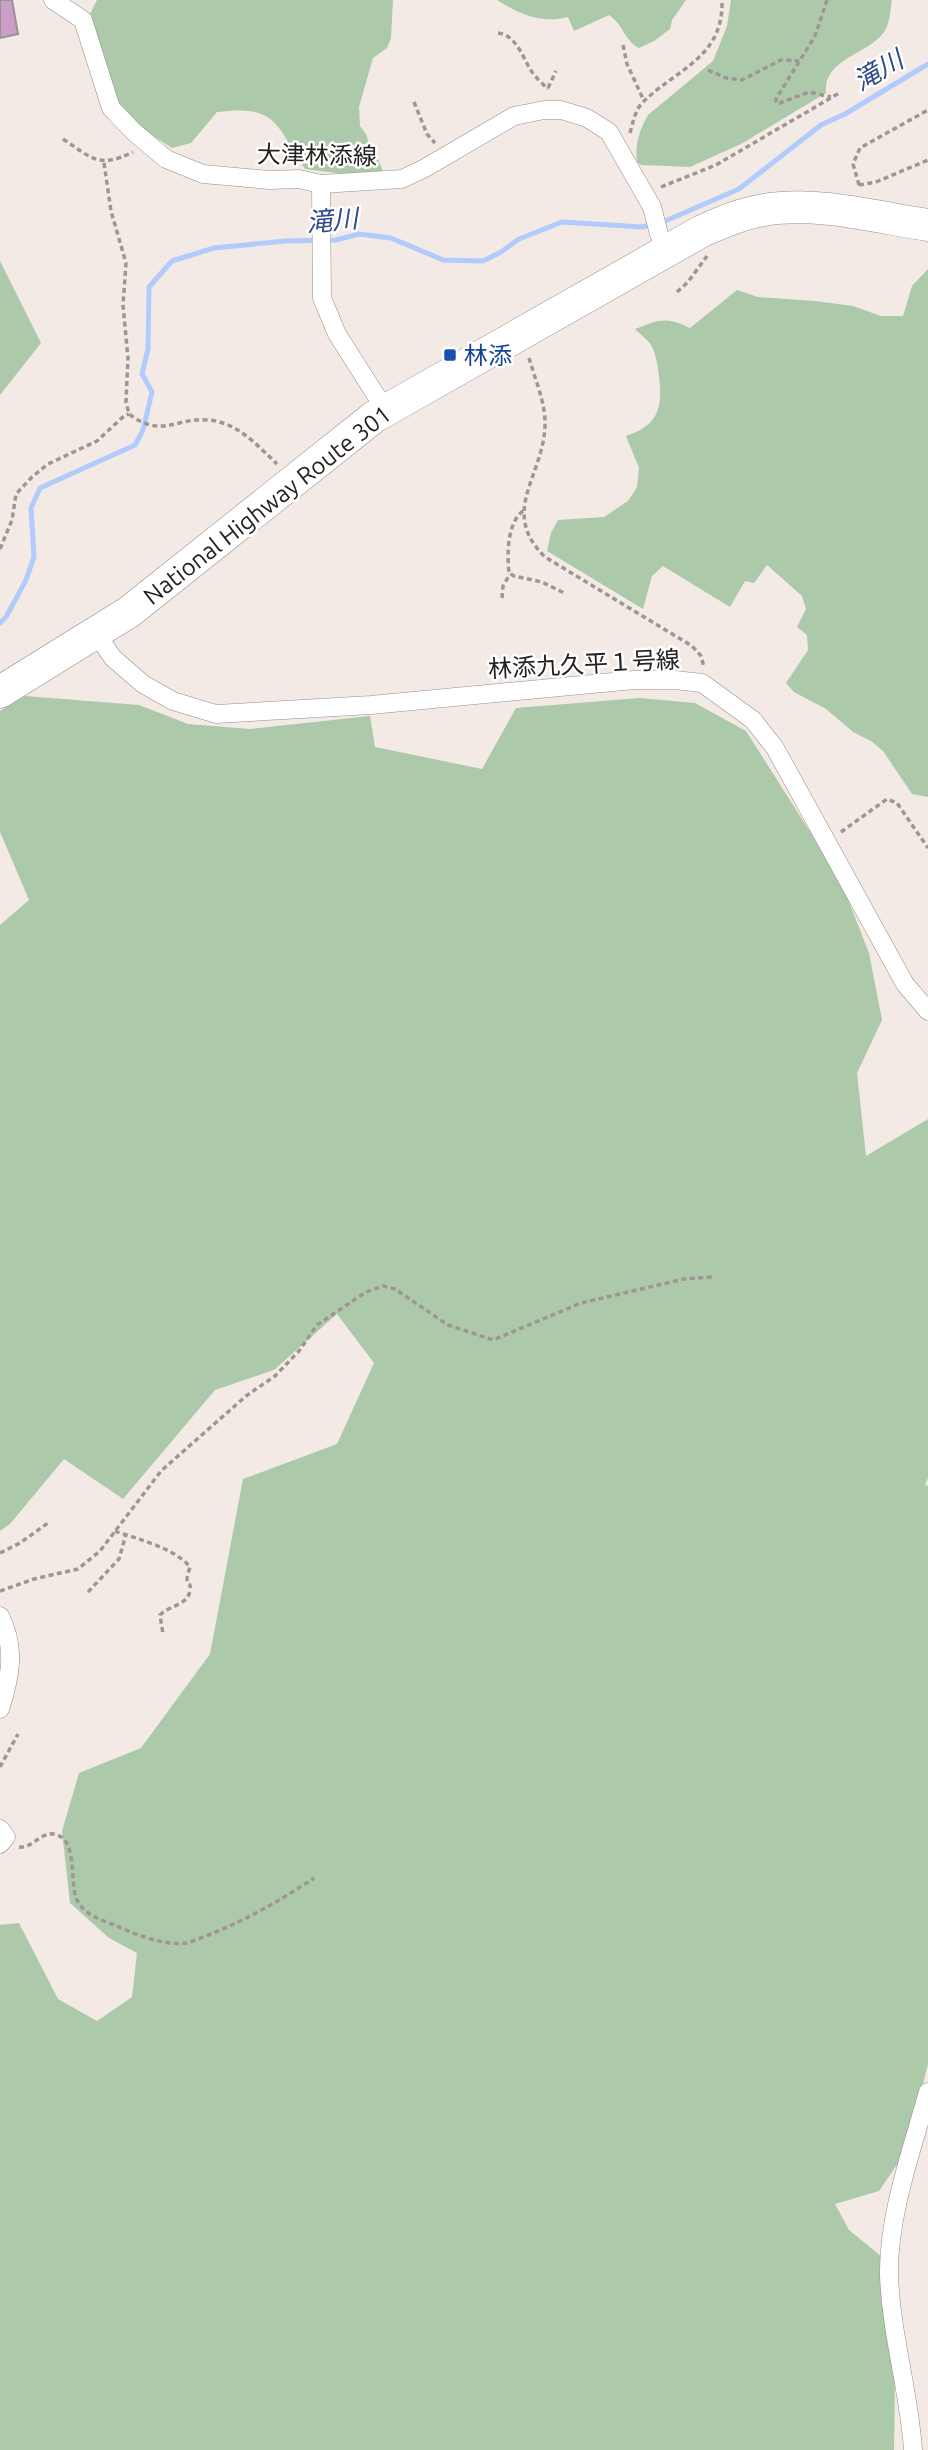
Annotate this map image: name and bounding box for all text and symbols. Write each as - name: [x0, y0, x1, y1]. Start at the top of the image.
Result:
- water label: 滝川: [848, 43, 910, 96]
- street label: 大津林添線: [257, 140, 377, 170]
- water label: 滝川: [305, 203, 362, 237]
- place label: 林添: [464, 342, 512, 369]
- marker: 林添: [442, 347, 458, 363]
- street label: National Highway Route 301: [138, 400, 396, 610]
- street label: 林添九久平１号線: [487, 645, 681, 683]

